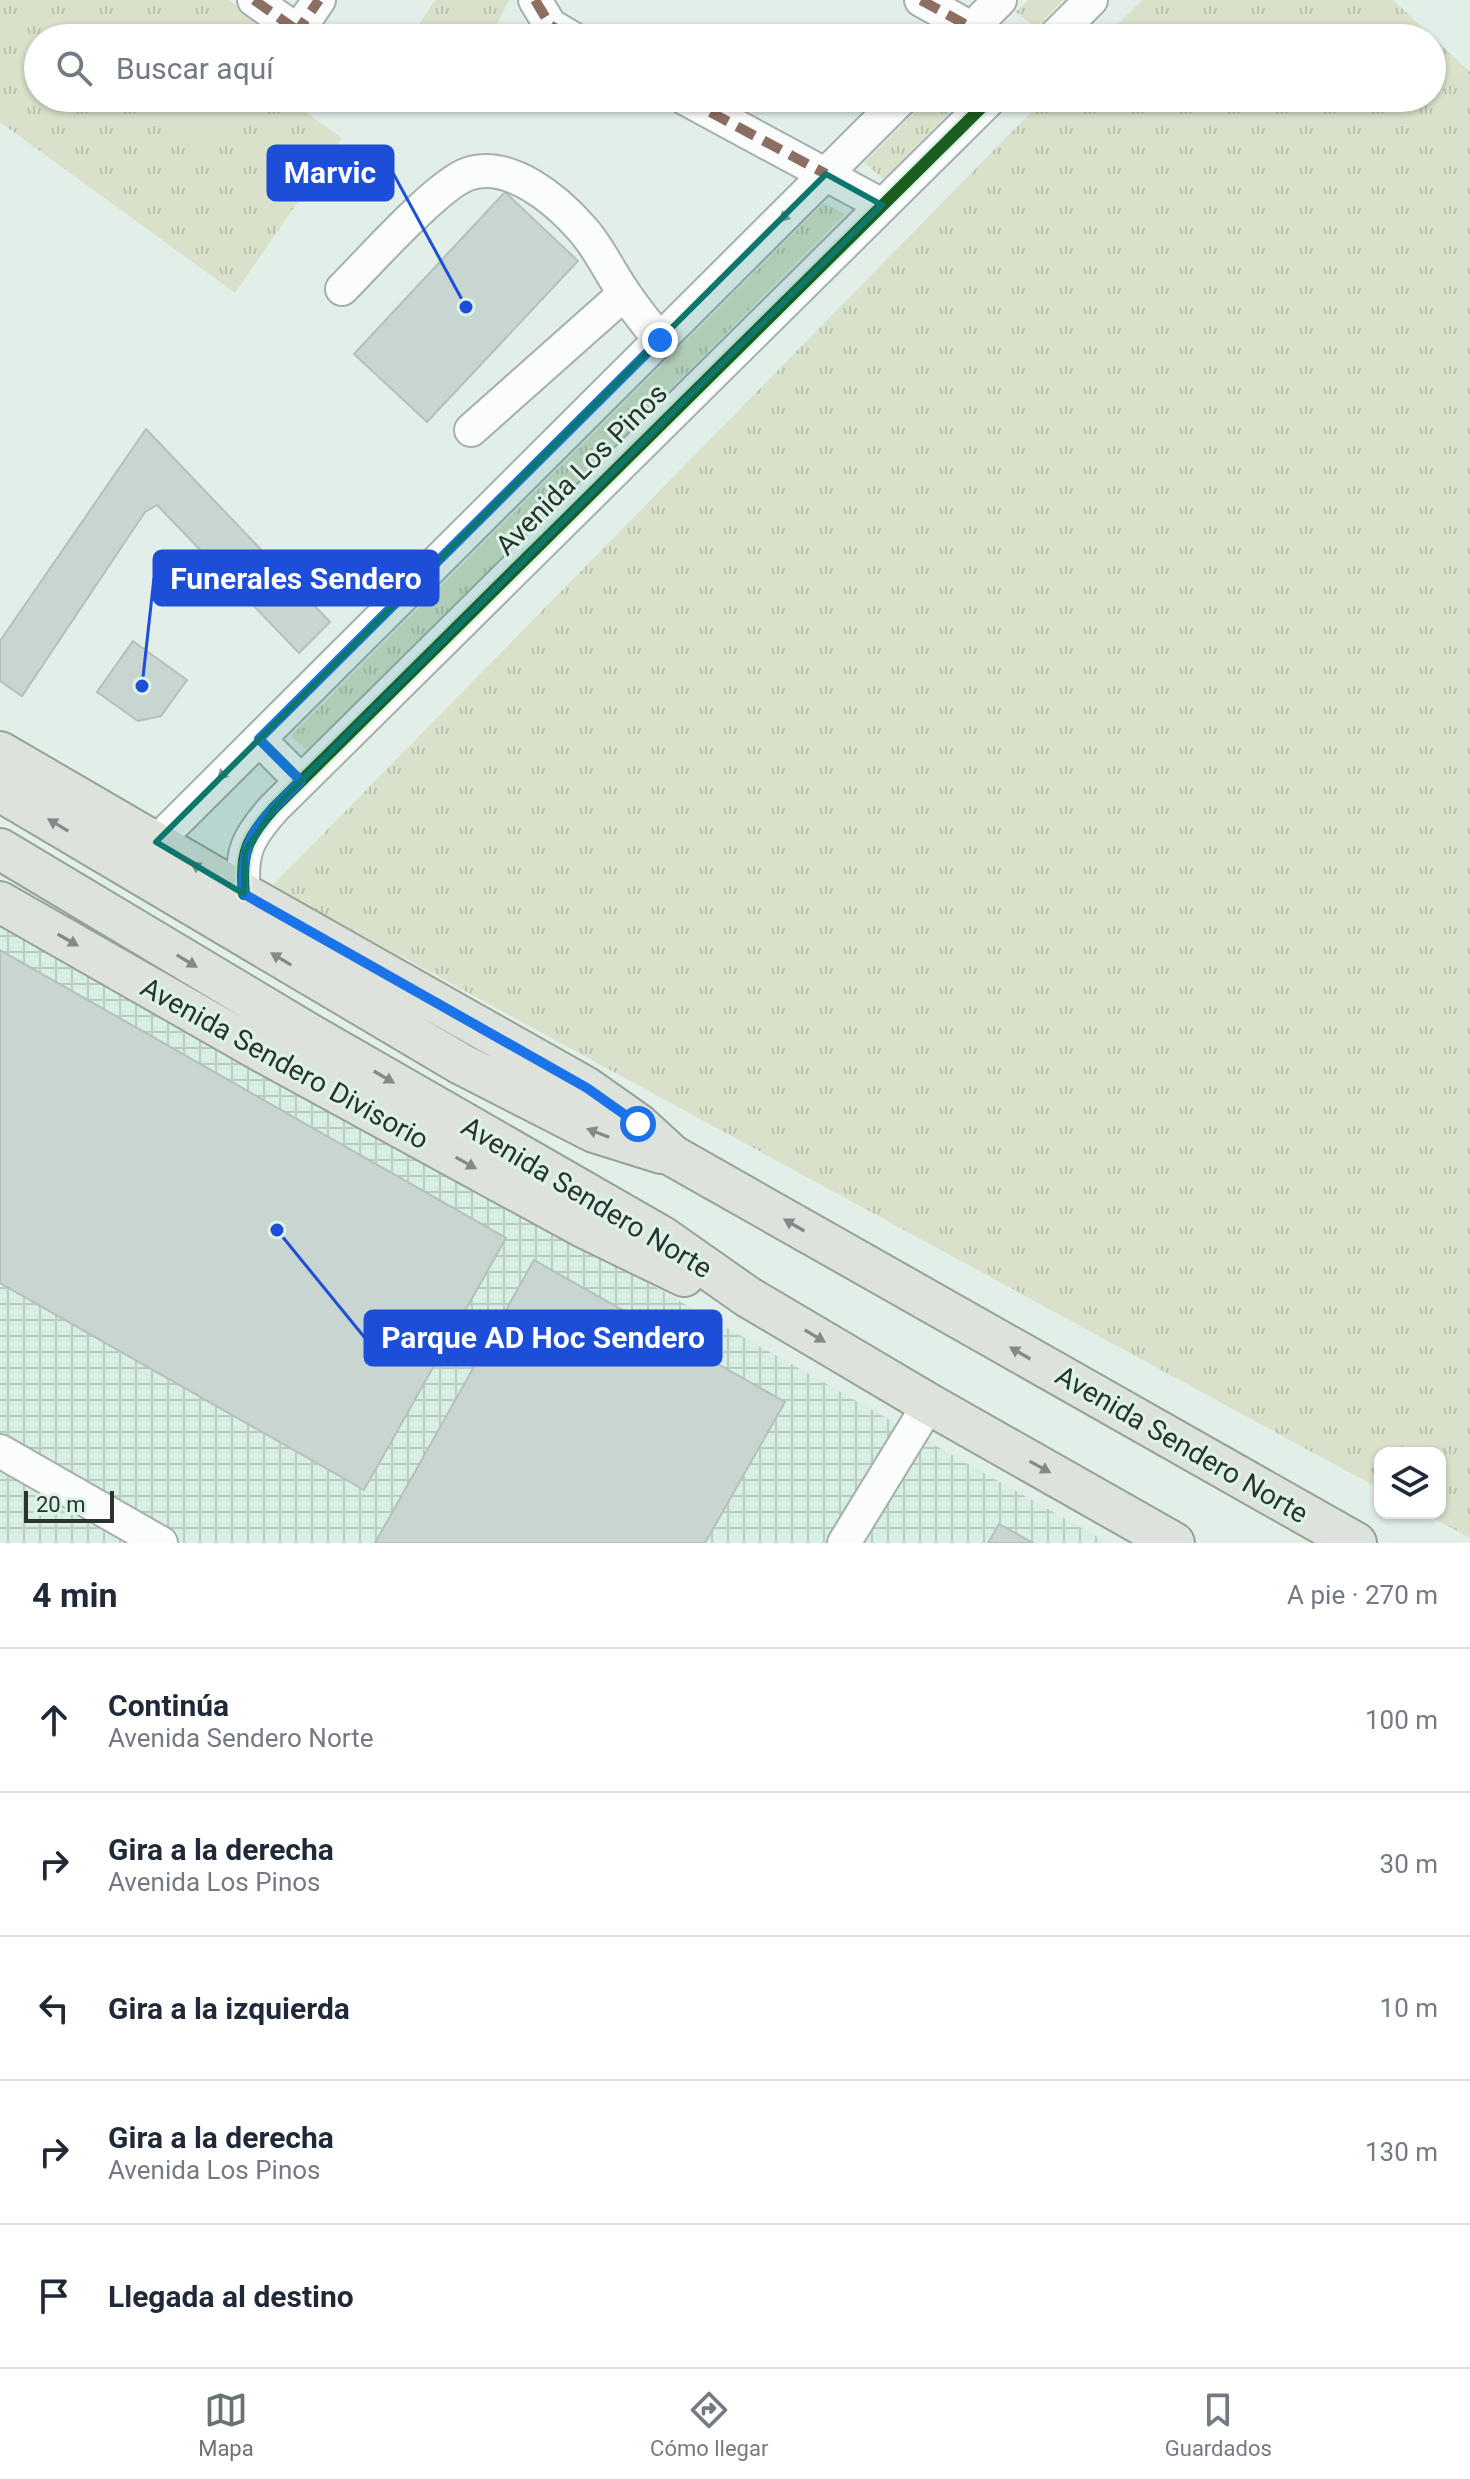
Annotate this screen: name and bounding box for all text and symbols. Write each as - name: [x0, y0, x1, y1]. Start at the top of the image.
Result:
- search box: [24, 24, 1446, 112]
- icon: search: [52, 46, 96, 90]
- text: Buscar aquí: [116, 51, 274, 86]
- callout: Marvic: [268, 146, 393, 200]
- text: Marvic: [284, 155, 376, 190]
- one-way arrow: [779, 203, 798, 221]
- route end: [642, 322, 678, 358]
- street label: Avenida Los Pinos: [489, 377, 674, 562]
- callout: Funerales Sendero: [154, 551, 438, 605]
- text: Funerales Sendero: [170, 561, 422, 596]
- one-way arrow: [217, 762, 236, 781]
- one-way arrow: [47, 819, 69, 833]
- one-way arrow: [190, 862, 212, 876]
- one-way arrow: [57, 933, 79, 947]
- one-way arrow: [270, 952, 292, 966]
- one-way arrow: [176, 954, 198, 968]
- street label: Avenida Sendero Divisorio: [135, 970, 434, 1156]
- one-way arrow: [373, 1069, 395, 1083]
- route start: [620, 1106, 656, 1142]
- street label: Avenida Sendero Norte: [456, 1110, 718, 1285]
- one-way arrow: [586, 1126, 610, 1139]
- one-way arrow: [454, 1156, 477, 1170]
- one-way arrow: [783, 1218, 805, 1232]
- callout: Parque AD Hoc Sendero: [365, 1311, 721, 1365]
- text: Parque AD Hoc Sendero: [381, 1320, 705, 1355]
- one-way arrow: [804, 1329, 826, 1343]
- one-way arrow: [1009, 1346, 1032, 1360]
- street label: Avenida Sendero Norte: [1050, 1359, 1314, 1530]
- map controls: [1374, 1447, 1446, 1519]
- button: layers: [1374, 1447, 1446, 1519]
- one-way arrow: [1029, 1460, 1051, 1474]
- scale bar: [24, 1487, 114, 1523]
- text: 20 m: [36, 1492, 85, 1517]
- text: 4 min: [32, 1575, 117, 1615]
- text: A pie · 270 m: [1287, 1580, 1438, 1610]
- text: Continúa: [108, 1688, 229, 1723]
- icon: ahead: [32, 1698, 76, 1742]
- text: 100 m: [1365, 1705, 1438, 1735]
- text: Avenida Sendero Norte: [108, 1723, 373, 1753]
- text: Gira a la derecha: [108, 1832, 334, 1867]
- icon: right: [32, 1842, 76, 1886]
- text: 30 m: [1380, 1849, 1438, 1879]
- text: Avenida Los Pinos: [108, 1867, 321, 1897]
- icon: left: [32, 1986, 76, 2030]
- text: Gira a la izquierda: [108, 1991, 350, 2026]
- text: 10 m: [1380, 1993, 1438, 2023]
- text: Gira a la derecha: [108, 2120, 334, 2155]
- icon: right: [32, 2130, 76, 2174]
- text: 130 m: [1365, 2137, 1438, 2167]
- text: Avenida Los Pinos: [108, 2155, 321, 2185]
- icon: arrive: [32, 2274, 76, 2318]
- text: Llegada al destino: [108, 2279, 354, 2314]
- tab: Mapa: [198, 2388, 254, 2461]
- tab: Cómo llegar: [650, 2388, 768, 2461]
- tab: Guardados: [1165, 2388, 1272, 2461]

